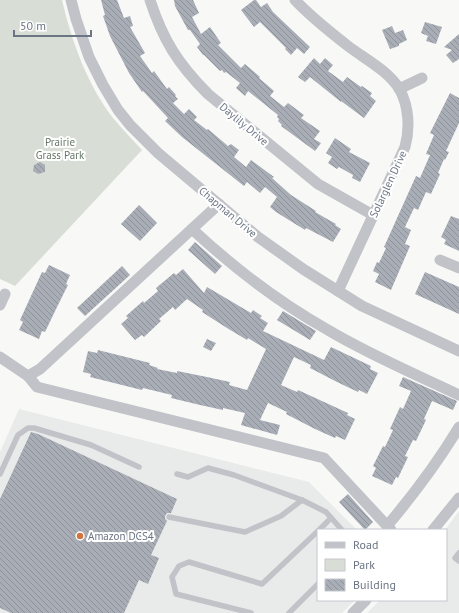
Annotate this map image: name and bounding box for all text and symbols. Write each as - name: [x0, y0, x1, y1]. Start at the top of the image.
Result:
- scale bar: [14, 12, 91, 38]
- text: 50 m: [20, 18, 46, 33]
- street label: Daylily Drive: [217, 100, 272, 149]
- park label: Prairie Grass Park: [36, 135, 85, 162]
- street label: Solarglen Drive: [366, 148, 410, 220]
- street label: Chapman Drive: [196, 184, 260, 241]
- place label: Amazon DCS4: [88, 529, 154, 543]
- legend: [317, 529, 447, 601]
- marker: Amazon DCS4: [75, 531, 85, 541]
- text: Road: [353, 537, 378, 552]
- text: Park: [353, 557, 375, 572]
- text: Building: [353, 577, 396, 592]

